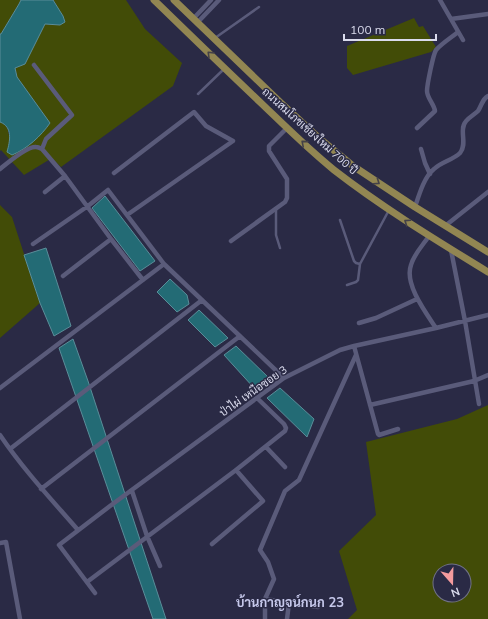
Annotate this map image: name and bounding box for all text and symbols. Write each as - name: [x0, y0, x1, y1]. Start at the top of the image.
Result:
- scale bar: [344, 16, 436, 42]
- text: 100 m: [350, 22, 385, 37]
- one-way arrow: [207, 51, 215, 59]
- street label: ถนนสมโภชเชียงใหม่ 700 ปี: [260, 84, 361, 177]
- one-way arrow: [301, 141, 309, 148]
- one-way arrow: [372, 177, 379, 184]
- one-way arrow: [405, 219, 412, 226]
- street label: ป่าไผ่ เหนือซอย 3: [216, 362, 290, 420]
- north arrow: [432, 563, 472, 603]
- text: N: [449, 584, 462, 600]
- district label: บ้านกาญจน์กนก 23: [236, 593, 344, 611]

